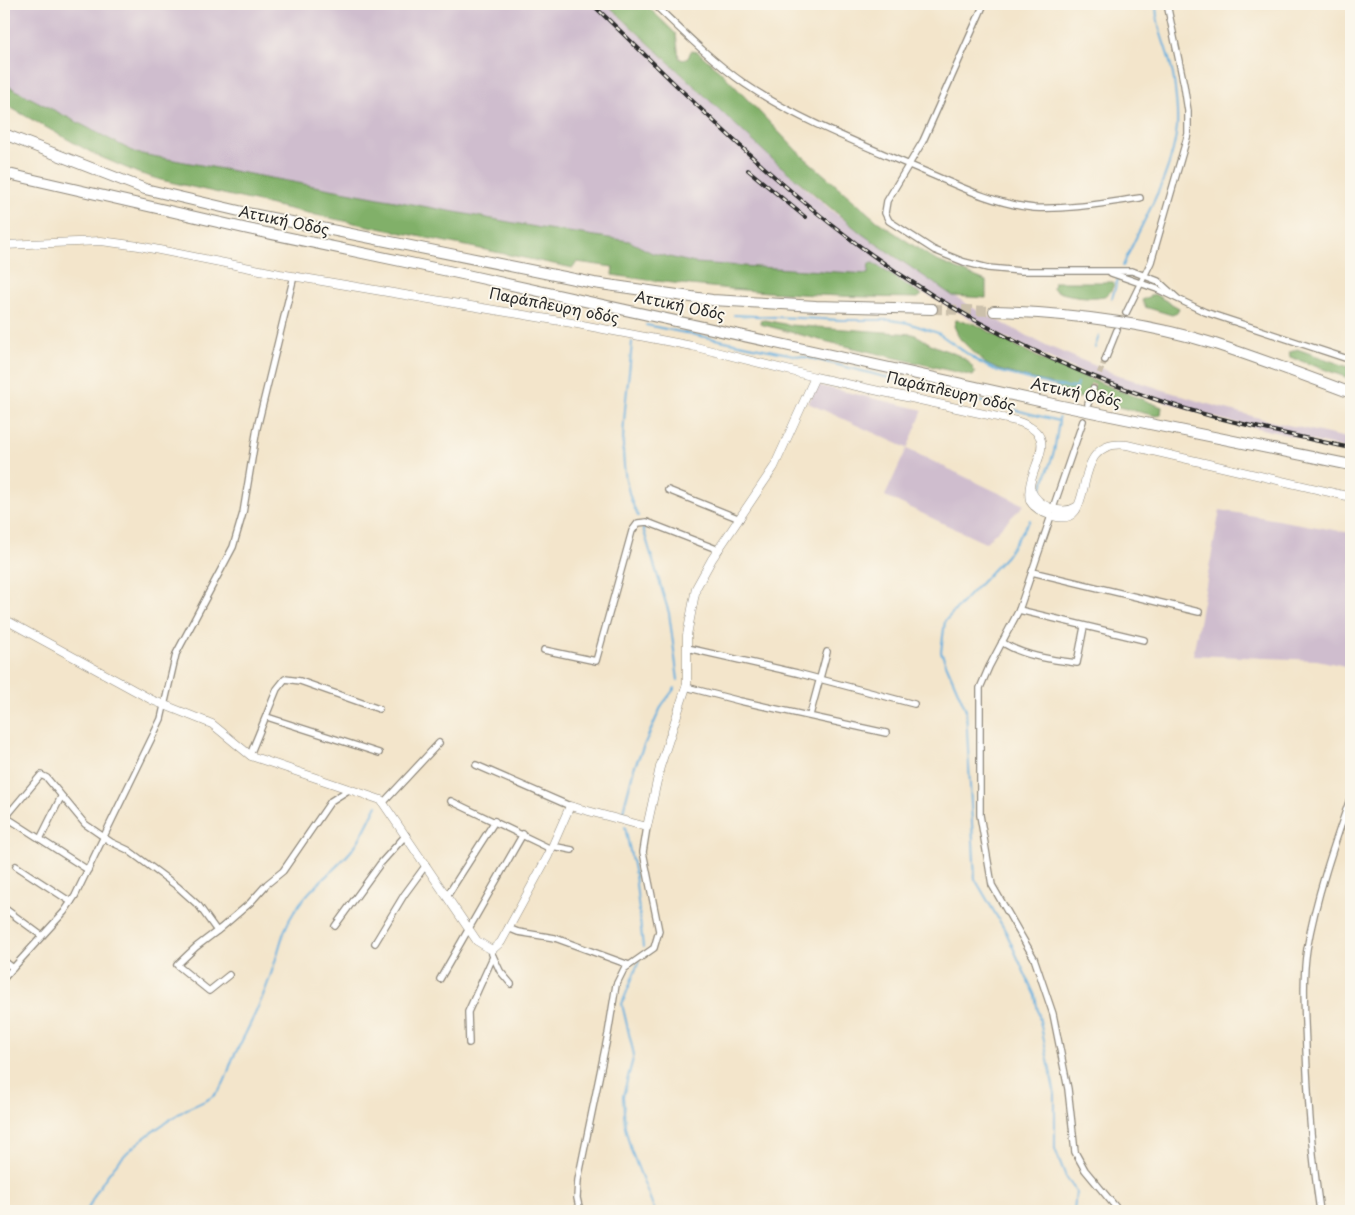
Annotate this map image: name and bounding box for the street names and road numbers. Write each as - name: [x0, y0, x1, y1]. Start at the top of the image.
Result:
- street label: Αττική Οδός: [237, 199, 332, 240]
- street label: Παράπλευρη οδός: [487, 281, 621, 328]
- street label: Αττική Οδός: [633, 284, 728, 325]
- street label: Παράπλευρη οδός: [885, 365, 1018, 417]
- street label: Αττική Οδός: [1029, 371, 1124, 412]

